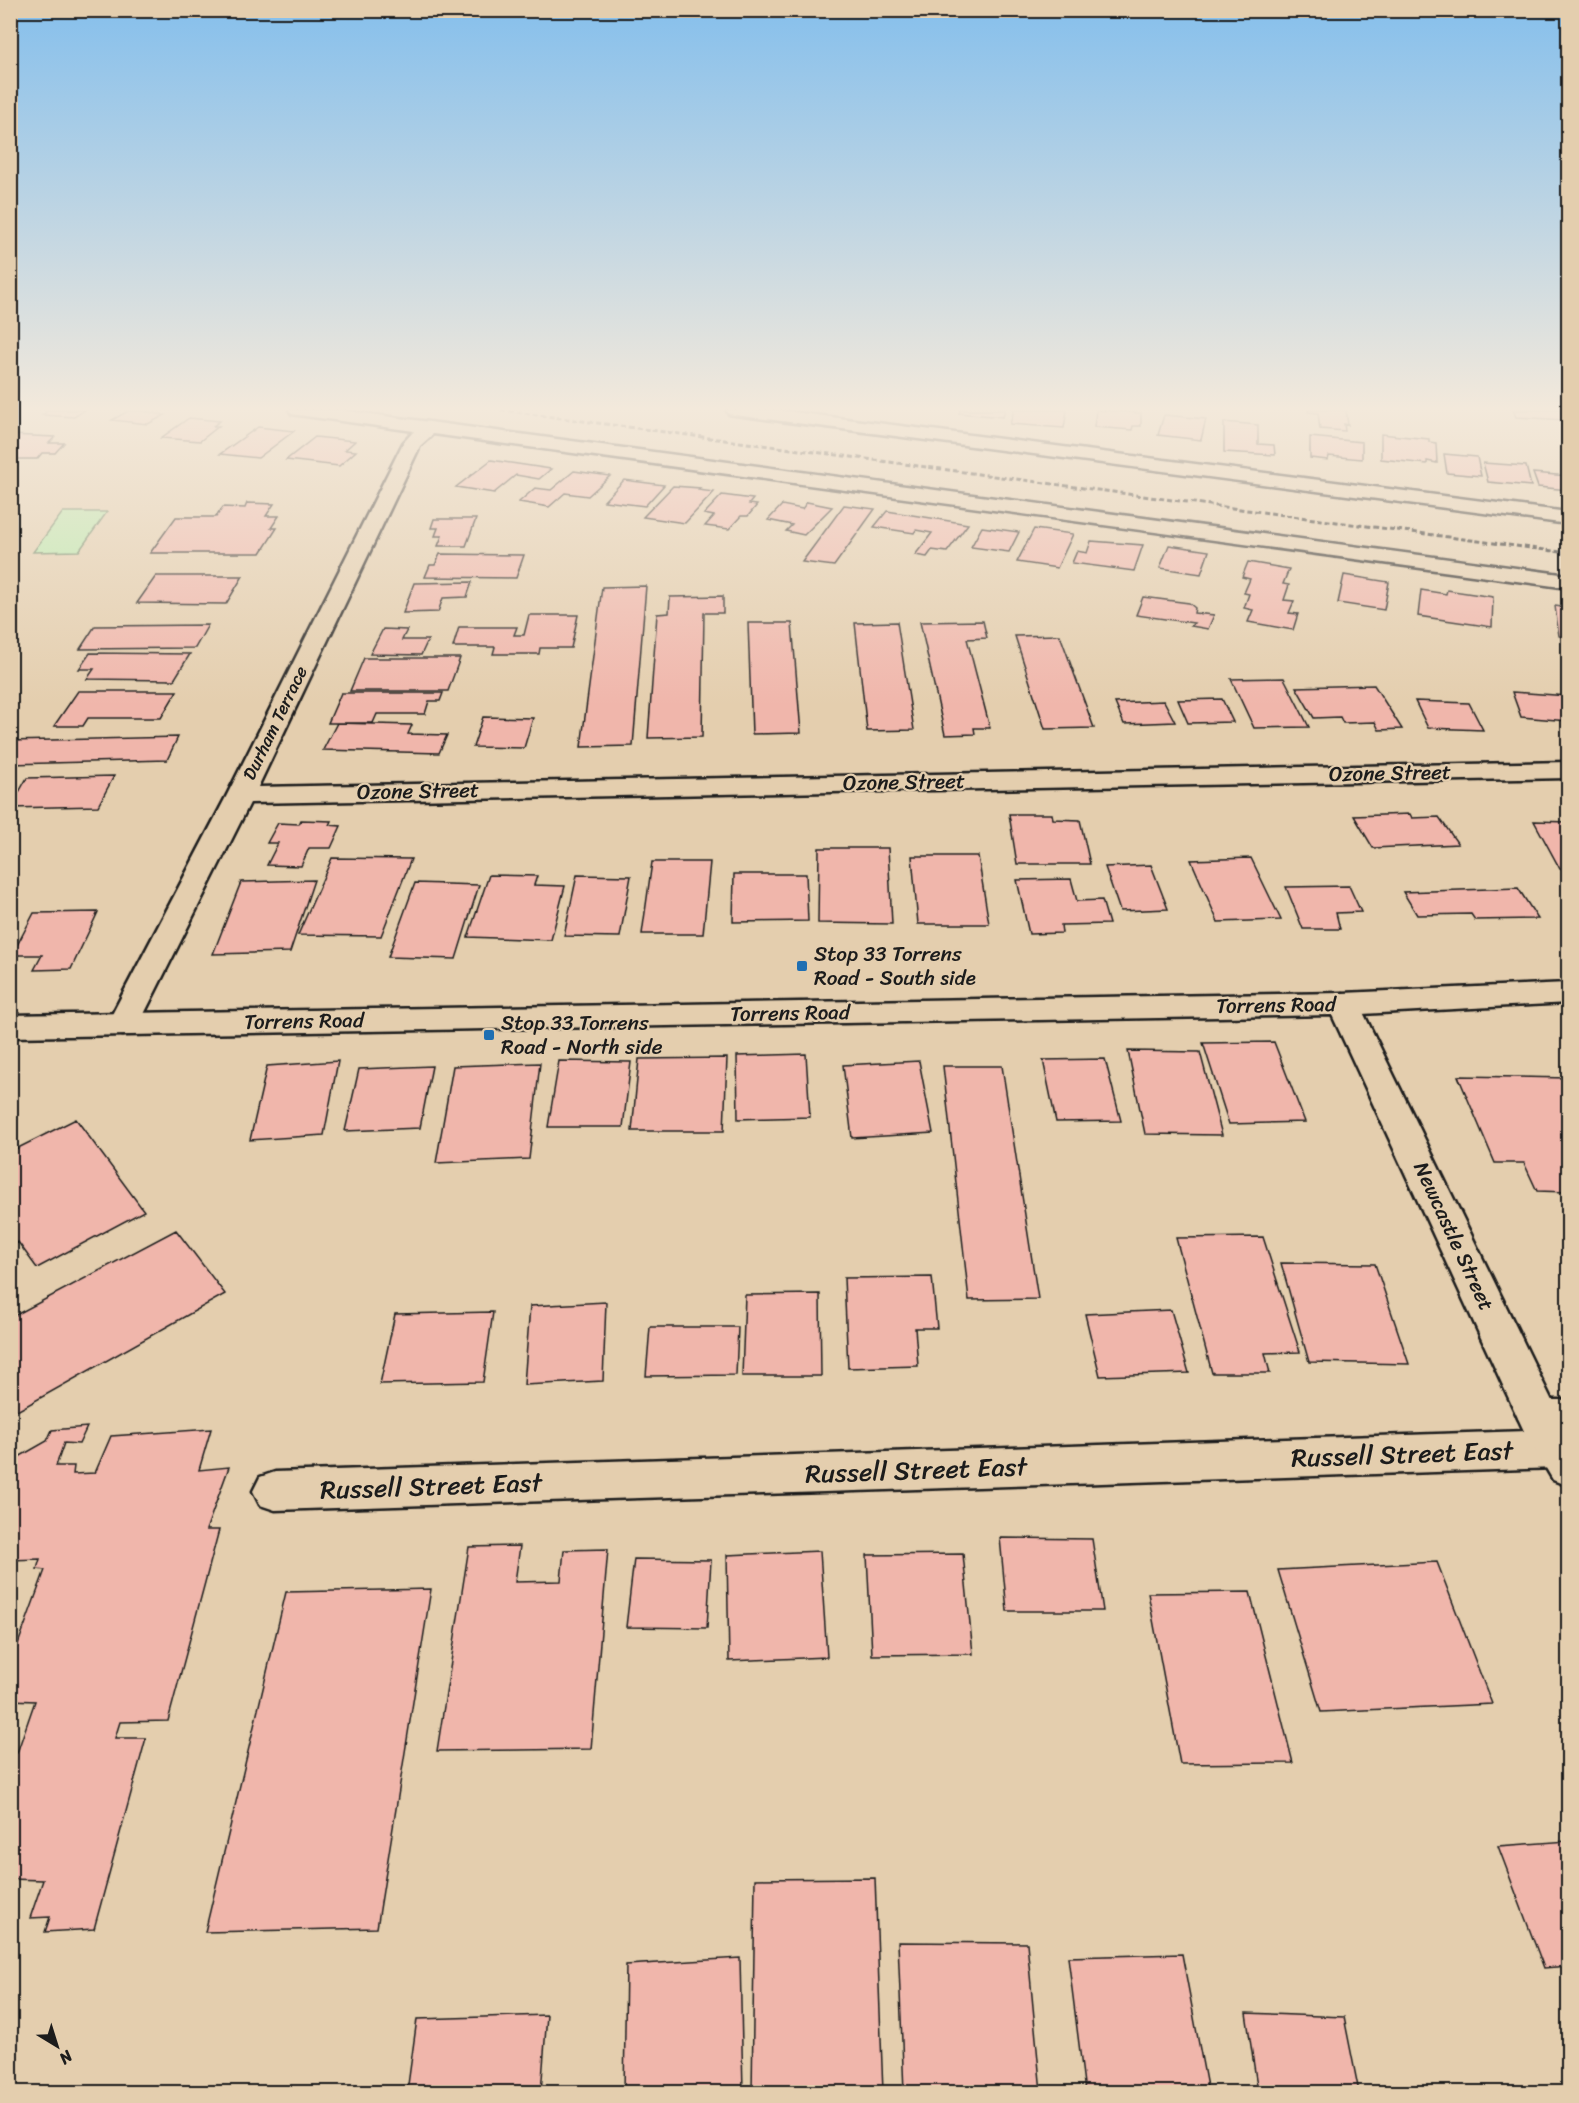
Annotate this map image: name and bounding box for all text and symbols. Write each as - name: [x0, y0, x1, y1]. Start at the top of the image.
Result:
- street label: Durham Terrace: [233, 660, 317, 786]
- street label: Ozone Street: [1329, 753, 1451, 793]
- street label: Ozone Street: [843, 762, 965, 802]
- street label: Ozone Street: [357, 771, 479, 811]
- place label: Stop 33 Torrens Road - South side: [814, 935, 976, 997]
- marker: Stop 33 Torrens Road - South side: [795, 959, 809, 973]
- street label: Torrens Road: [1216, 985, 1338, 1025]
- street label: Torrens Road: [730, 993, 852, 1033]
- street label: Torrens Road: [244, 1001, 366, 1041]
- place label: Stop 33 Torrens Road - North side: [501, 1004, 663, 1066]
- marker: Stop 33 Torrens Road - North side: [482, 1028, 496, 1042]
- street label: Newcastle Street: [1403, 1155, 1505, 1317]
- street label: Russell Street East: [1290, 1427, 1515, 1481]
- street label: Russell Street East: [804, 1443, 1029, 1497]
- street label: Russell Street East: [319, 1459, 544, 1513]
- north arrow: [27, 2016, 87, 2076]
- text: N: [52, 2042, 80, 2073]

